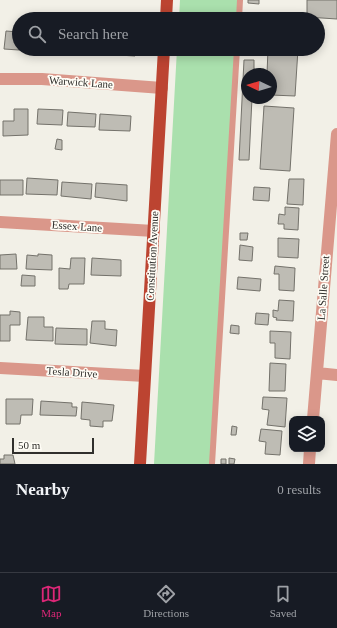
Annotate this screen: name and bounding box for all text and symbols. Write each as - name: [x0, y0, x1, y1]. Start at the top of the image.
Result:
- search box: [12, 12, 325, 56]
- icon: search: [26, 23, 48, 45]
- text: Search here: [58, 26, 128, 42]
- north arrow: [241, 68, 277, 104]
- street label: Warwick Lane: [49, 74, 114, 90]
- street label: Constitution Avenue: [144, 211, 160, 301]
- street label: Essex Lane: [51, 218, 103, 234]
- street label: La Salle Street: [315, 255, 331, 321]
- street label: Tesla Drive: [46, 364, 98, 380]
- map controls: [289, 416, 325, 452]
- button: layers: [289, 416, 325, 452]
- scale bar: [12, 436, 94, 455]
- text: 50 m: [18, 439, 40, 451]
- text: Nearby: [16, 480, 70, 499]
- text: 0 results: [277, 482, 321, 497]
- tab: Map: [40, 583, 62, 619]
- tab: Directions: [143, 583, 189, 619]
- tab: Saved: [270, 583, 297, 619]

